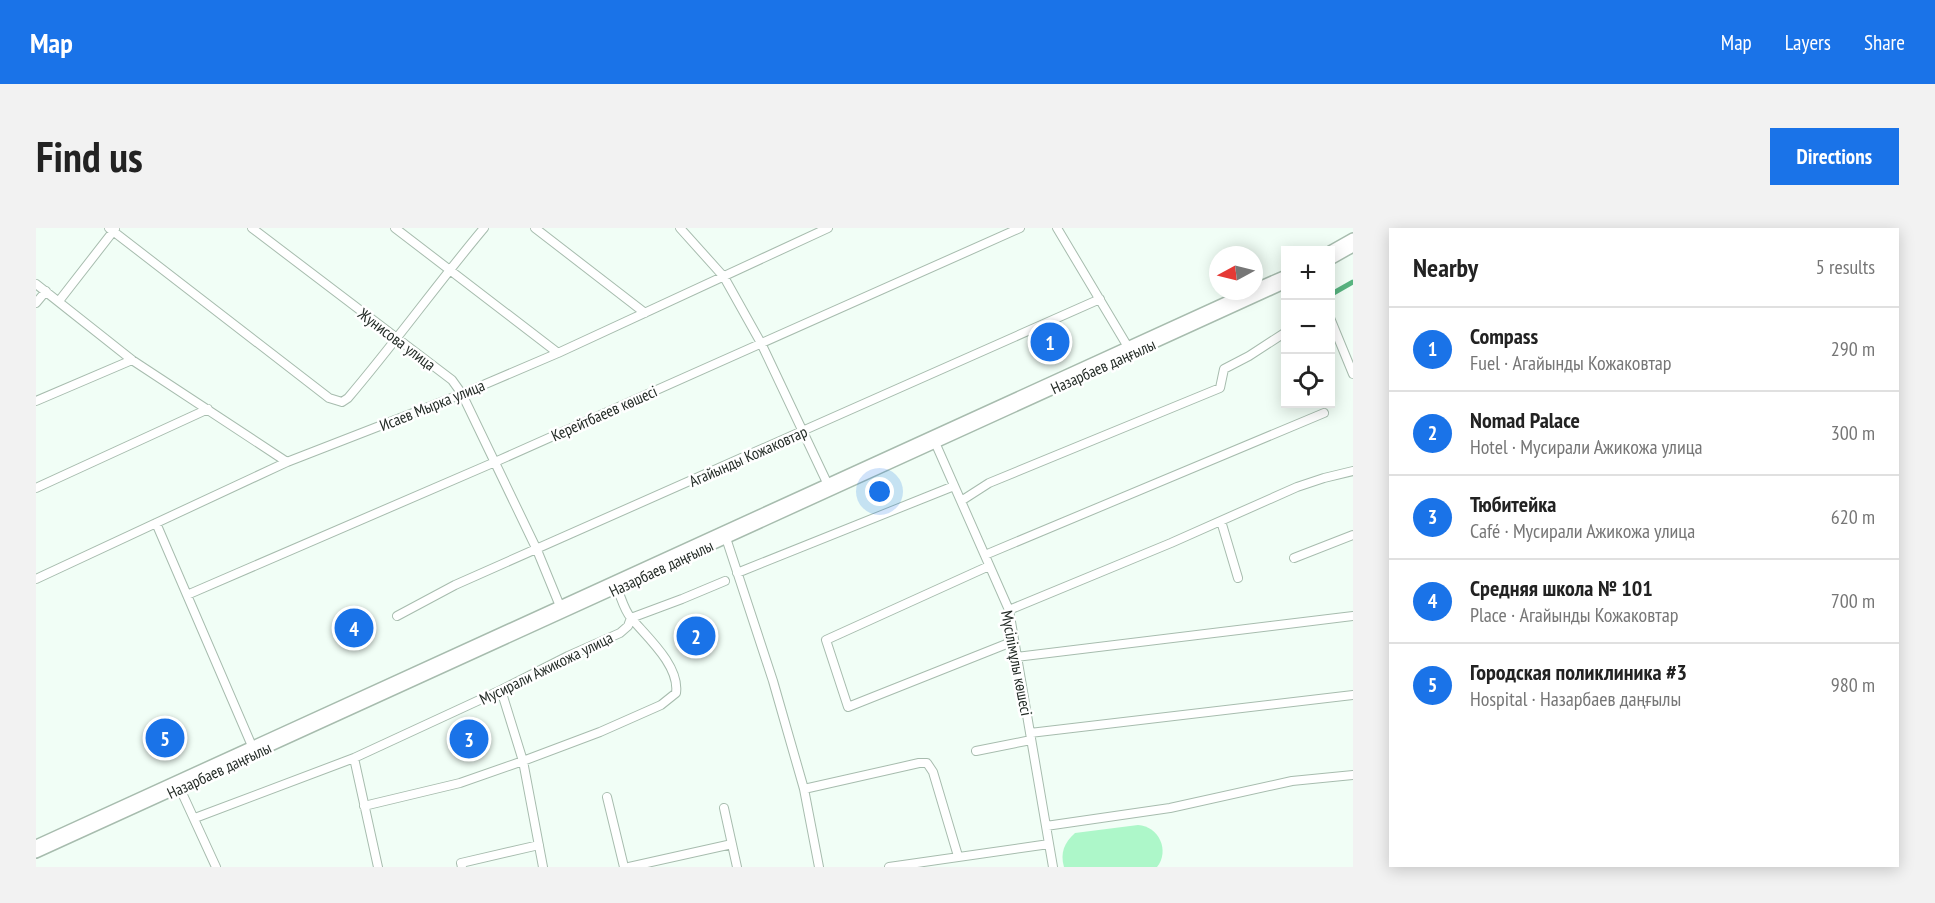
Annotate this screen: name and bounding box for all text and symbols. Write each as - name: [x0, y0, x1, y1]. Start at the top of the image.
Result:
- text: Map: [30, 24, 73, 61]
- text: Map: [1721, 29, 1752, 56]
- text: Layers: [1785, 29, 1831, 56]
- text: Share: [1864, 29, 1905, 56]
- button: Directions: [1770, 128, 1899, 185]
- text: Find us: [36, 129, 143, 184]
- north arrow: [1209, 246, 1263, 300]
- map controls: [1281, 246, 1335, 408]
- button: +: [1281, 246, 1335, 300]
- text: Nearby: [1413, 251, 1478, 284]
- text: 5 results: [1816, 254, 1875, 280]
- button: −: [1281, 300, 1335, 354]
- street label: Жунисова улица: [354, 303, 440, 375]
- pin: 1: [1030, 320, 1070, 364]
- text: Compass: [1470, 322, 1538, 350]
- street label: Назарбаев даңғылы: [1047, 334, 1159, 398]
- text: 1: [1428, 336, 1437, 362]
- text: 290 m: [1831, 336, 1875, 362]
- text: Fuel · Агайынды Кожаковтар: [1470, 350, 1672, 376]
- button: locate: [1281, 354, 1335, 408]
- street label: Исаев Мырка улица: [376, 375, 488, 435]
- street label: Керейтбаеев көшесі: [548, 381, 660, 445]
- text: Nomad Palace: [1470, 406, 1580, 434]
- text: 2: [1428, 420, 1437, 446]
- text: 300 m: [1831, 420, 1875, 446]
- street label: Агайынды Кожаковтар: [686, 421, 810, 491]
- text: Hotel · Мусирали Ажикожа улица: [1470, 434, 1703, 460]
- your location: [865, 477, 894, 506]
- text: Тюбитейка: [1470, 490, 1556, 518]
- text: 3: [1428, 504, 1437, 530]
- text: 620 m: [1831, 504, 1875, 530]
- text: Café · Мусирали Ажикожа улица: [1470, 518, 1695, 544]
- street label: Назарбаев даңғылы: [606, 535, 716, 601]
- text: Средняя школа № 101: [1470, 574, 1653, 602]
- text: 4: [1428, 588, 1437, 614]
- text: 700 m: [1831, 588, 1875, 614]
- text: Place · Агайынды Кожаковтар: [1470, 602, 1678, 628]
- pin: 4: [334, 606, 374, 650]
- street label: Мүсілімұлы көшесі: [997, 609, 1037, 717]
- pin: 2: [676, 614, 716, 658]
- street label: Мусирали Ажикожа улица: [476, 627, 616, 709]
- text: Городская поликлиника #3: [1470, 658, 1687, 686]
- text: 5: [1428, 672, 1437, 698]
- text: 980 m: [1831, 672, 1875, 698]
- text: Hospital · Назарбаев даңғылы: [1470, 686, 1681, 712]
- pin: 5: [146, 716, 184, 760]
- pin: 3: [450, 716, 488, 762]
- street label: Назарбаев даңғылы: [164, 737, 274, 803]

